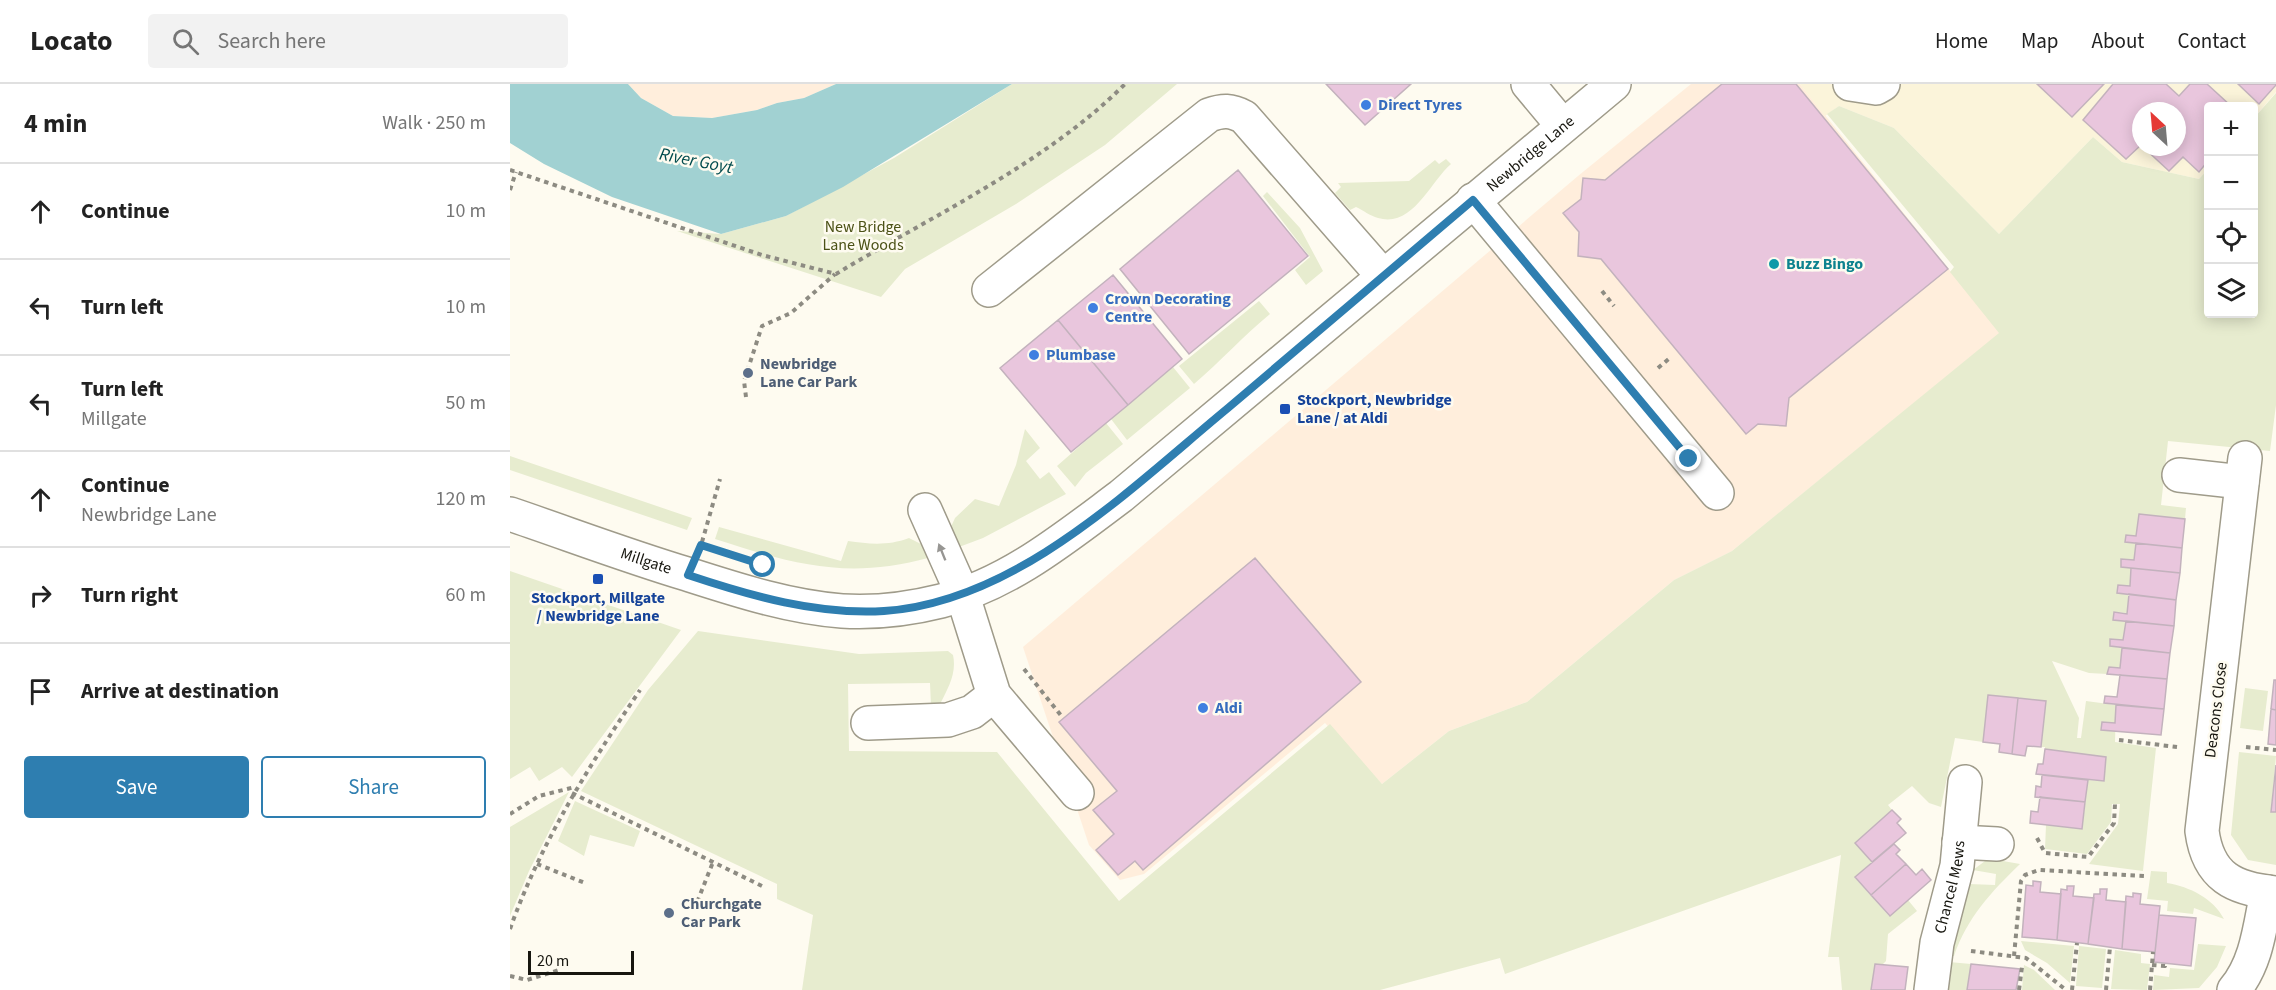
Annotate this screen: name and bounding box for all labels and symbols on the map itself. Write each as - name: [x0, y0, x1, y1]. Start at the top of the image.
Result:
- place label: Direct Tyres: [1378, 94, 1462, 116]
- marker: Direct Tyres: [1359, 98, 1373, 112]
- north arrow: [2132, 102, 2186, 156]
- street label: Newbridge Lane: [1482, 110, 1579, 197]
- water label: River Goyt: [657, 142, 736, 181]
- park label: New Bridge Lane Woods: [822, 216, 904, 256]
- place label: Buzz Bingo: [1786, 253, 1863, 275]
- marker: Buzz Bingo: [1767, 257, 1781, 271]
- place label: Crown Decorating Centre: [1105, 288, 1231, 328]
- marker: Crown Decorating Centre: [1086, 301, 1100, 315]
- place label: Plumbase: [1046, 344, 1116, 366]
- marker: Plumbase: [1027, 348, 1041, 362]
- place label: Newbridge Lane Car Park: [760, 353, 857, 393]
- marker: Newbridge Lane Car Park: [741, 366, 755, 380]
- place label: Stockport, Newbridge Lane / at Aldi: [1297, 389, 1452, 429]
- marker: Stockport, Newbridge Lane / at Aldi: [1278, 402, 1292, 416]
- route end: [1675, 445, 1701, 471]
- street label: Millgate: [618, 542, 674, 580]
- one-way arrow: [937, 543, 946, 561]
- route start: [749, 551, 775, 577]
- marker: Stockport, Millgate / Newbridge Lane: [591, 572, 605, 586]
- place label: Stockport, Millgate / Newbridge Lane: [531, 587, 665, 627]
- street label: Deacons Close: [2199, 661, 2233, 759]
- place label: Aldi: [1214, 697, 1242, 719]
- marker: Aldi: [1196, 701, 1210, 715]
- street label: Chancel Mews: [1929, 839, 1970, 936]
- place label: Churchgate Car Park: [681, 893, 762, 933]
- marker: Churchgate Car Park: [662, 906, 676, 920]
- scale bar: [528, 948, 634, 976]

